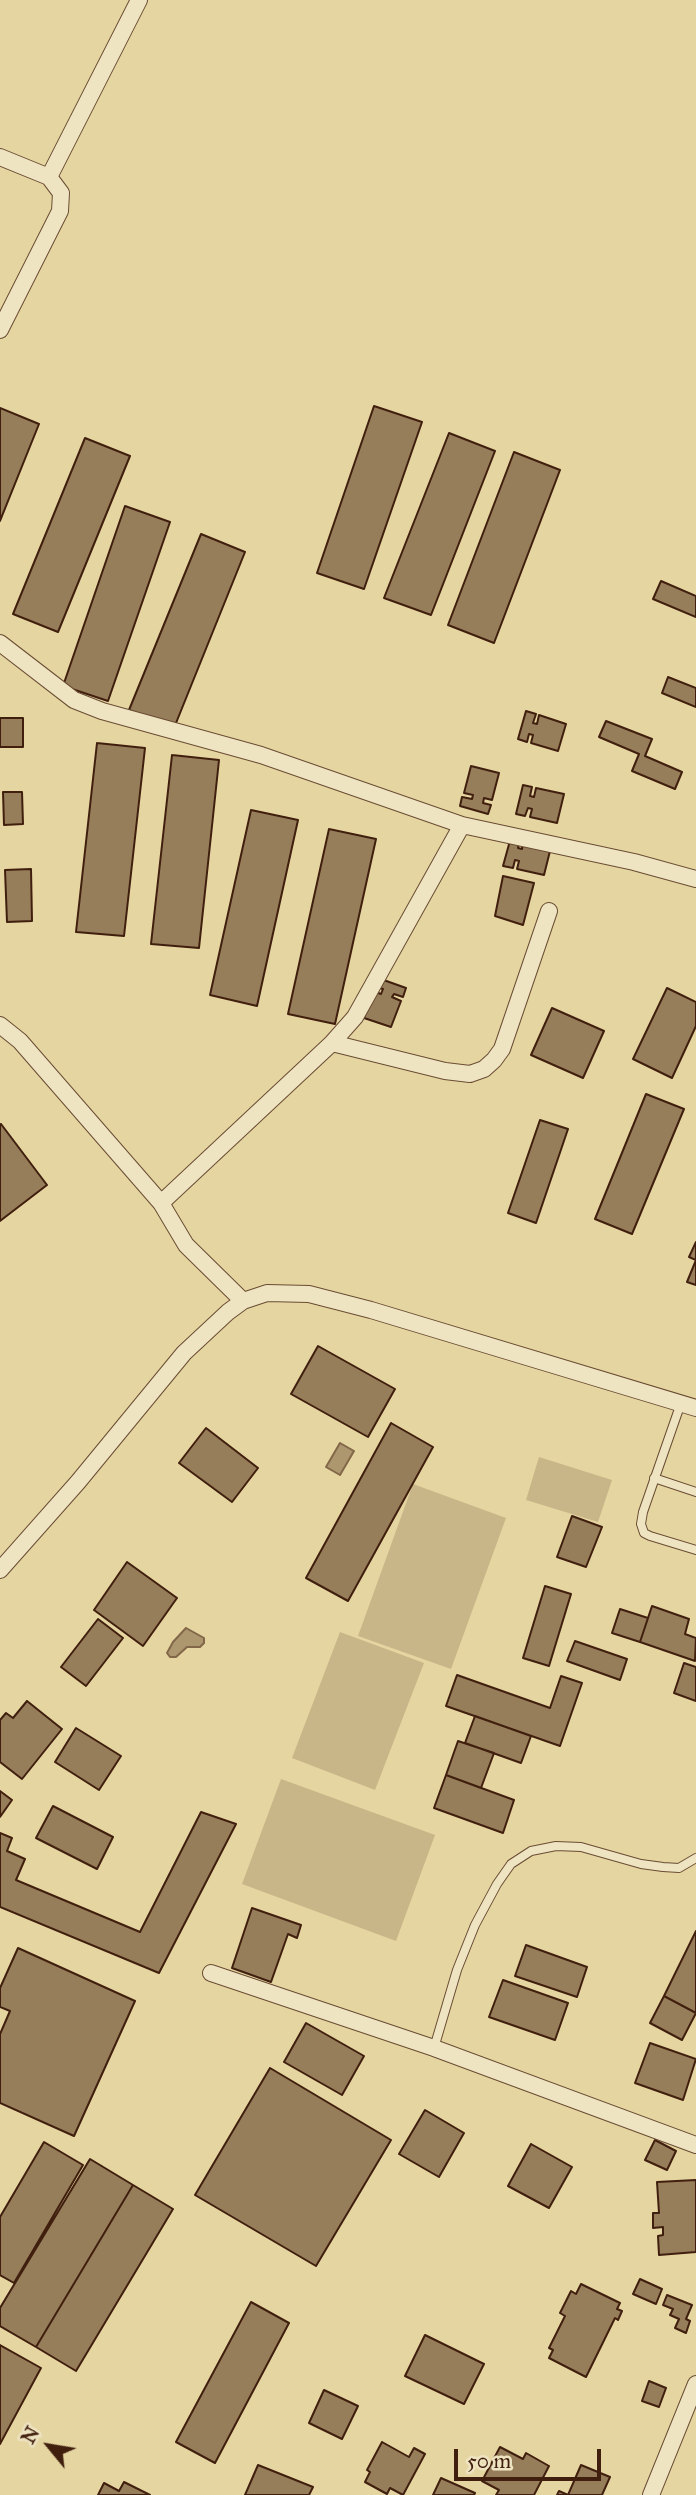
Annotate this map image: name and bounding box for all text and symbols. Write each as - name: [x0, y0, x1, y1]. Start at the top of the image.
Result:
- north arrow: [14, 2411, 84, 2481]
- text: N: [16, 2423, 44, 2448]
- scale bar: [458, 2436, 605, 2480]
- text: 50 m: [467, 2448, 511, 2474]

